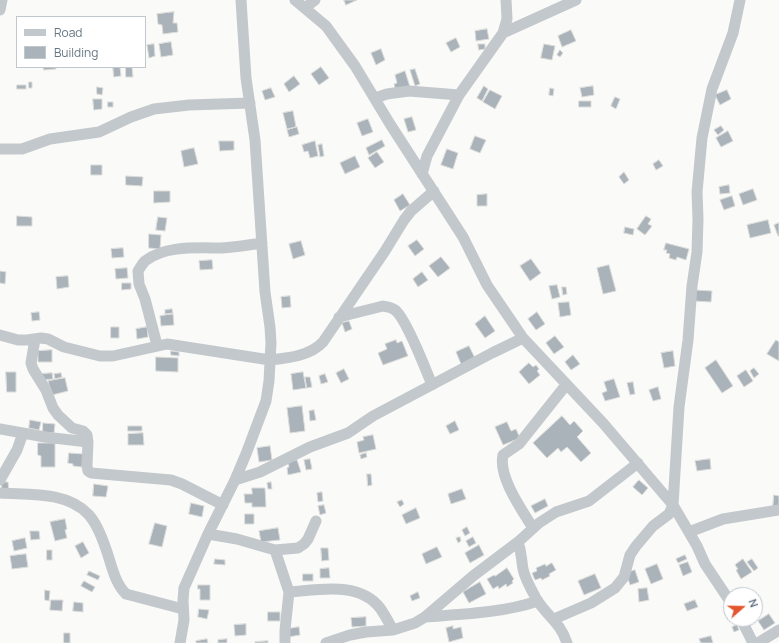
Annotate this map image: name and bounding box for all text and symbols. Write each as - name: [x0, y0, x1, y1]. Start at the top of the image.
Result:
- legend: [16, 16, 146, 68]
- text: Road: [54, 24, 82, 41]
- text: Building: [54, 44, 98, 61]
- north arrow: [723, 587, 763, 627]
- text: N: [745, 597, 762, 609]

